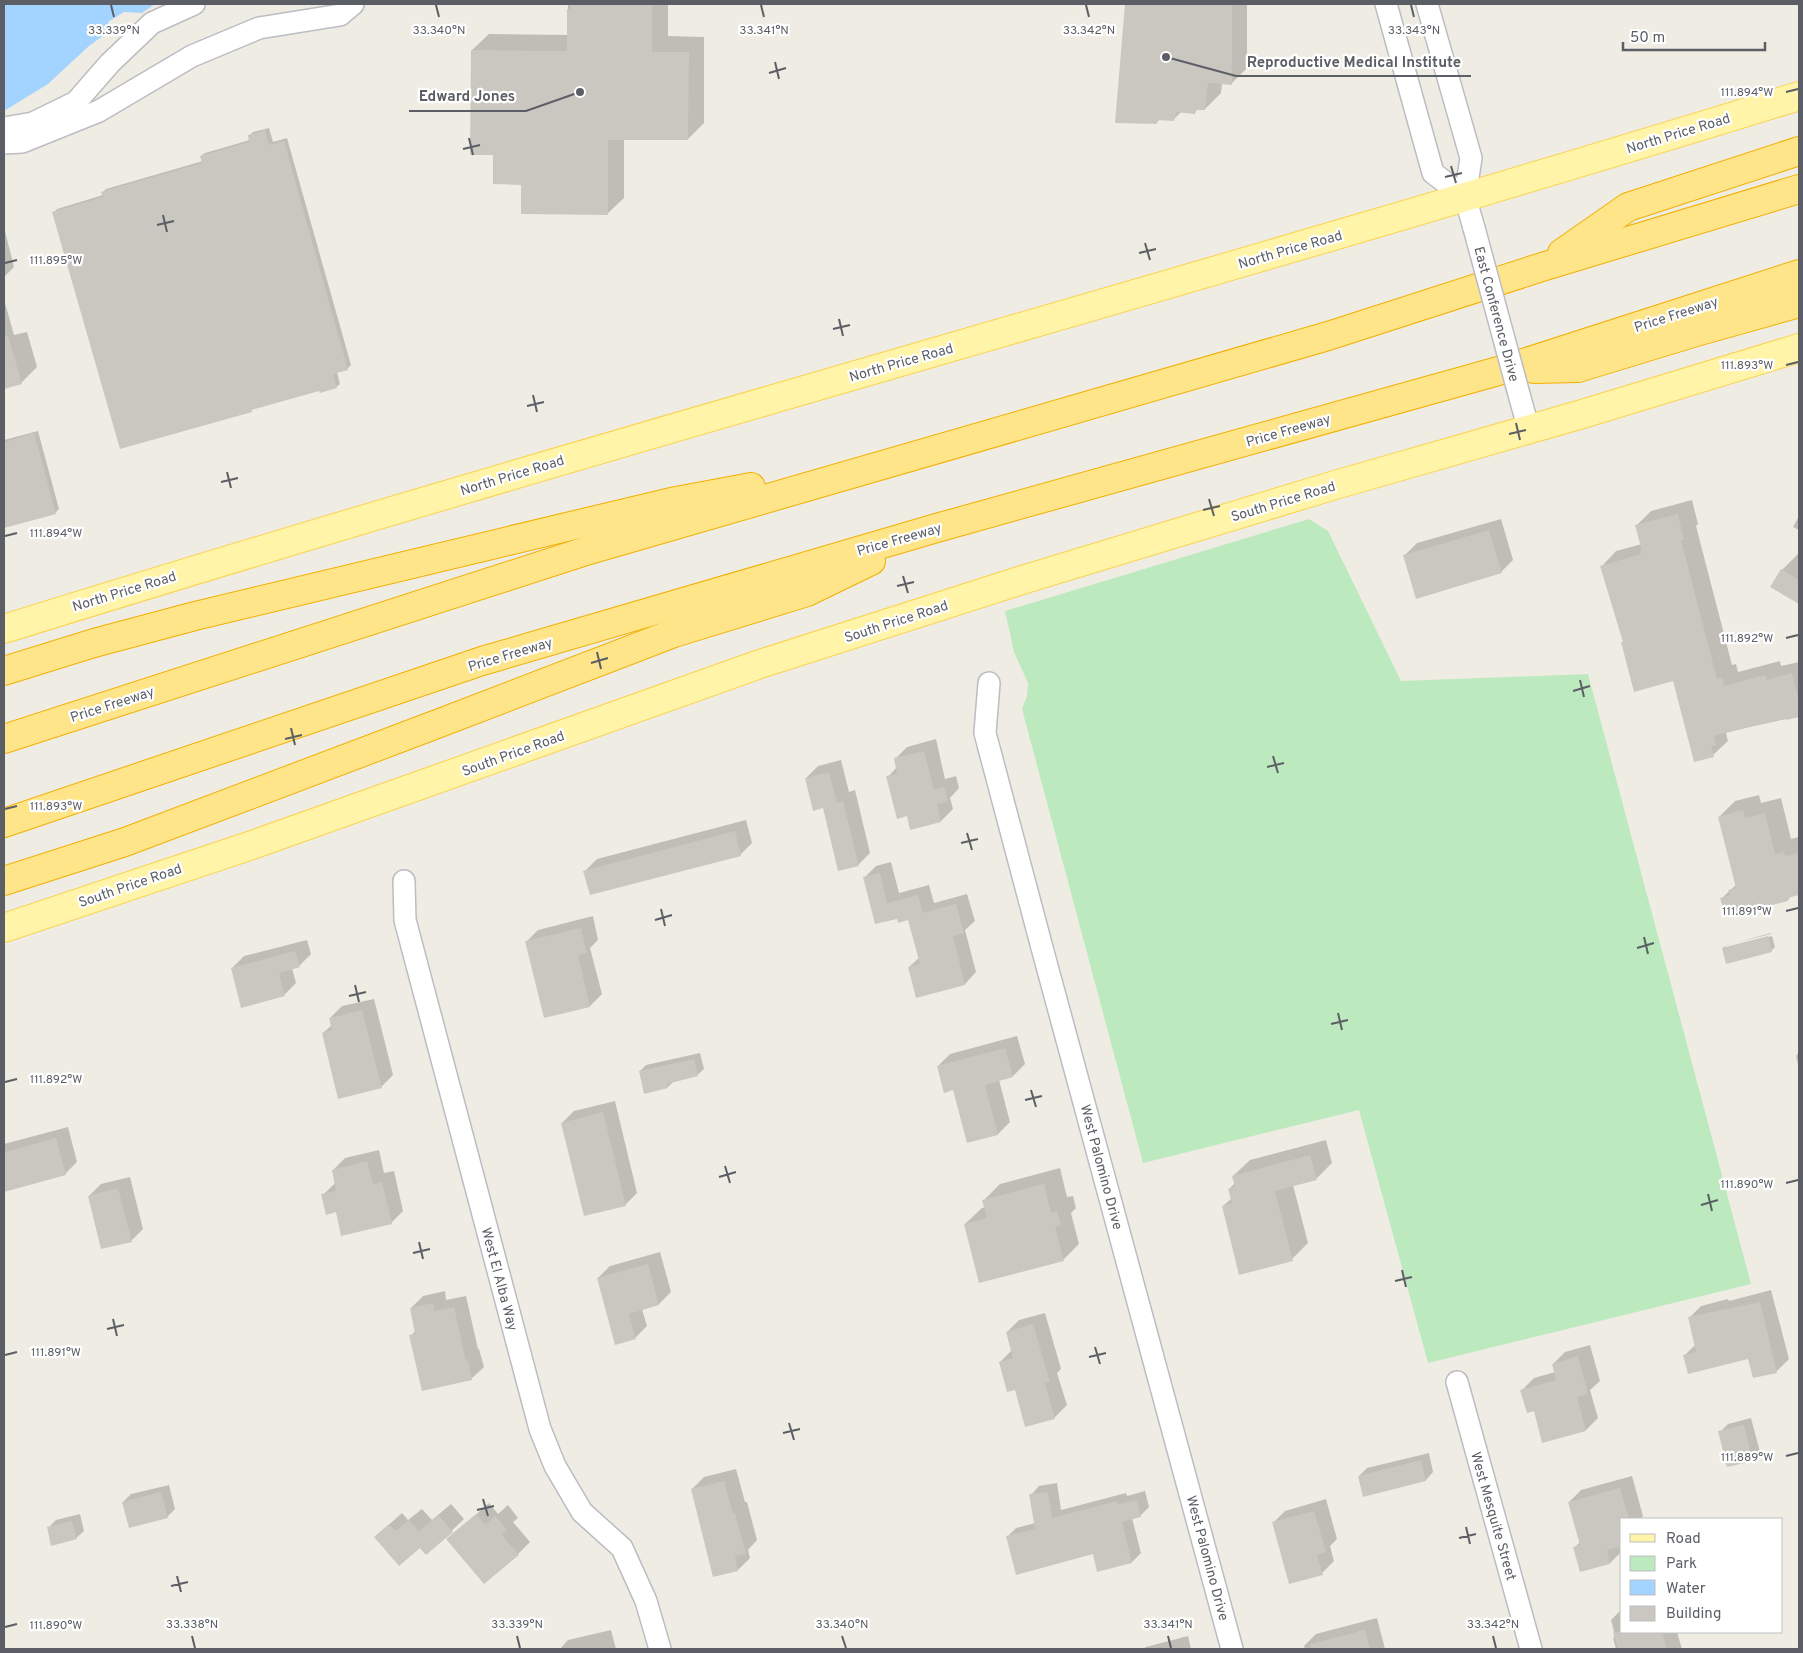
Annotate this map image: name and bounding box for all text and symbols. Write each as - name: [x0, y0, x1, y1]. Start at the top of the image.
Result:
- scale bar: [1623, 20, 1766, 52]
- text: 33.339°N: [88, 23, 140, 39]
- text: 33.340°N: [413, 23, 465, 39]
- text: 33.341°N: [739, 23, 789, 39]
- text: 33.342°N: [1063, 23, 1115, 39]
- text: 33.343°N: [1388, 23, 1440, 39]
- text: 50 m: [1630, 29, 1665, 48]
- callout: Reproductive Medical Institute: [1236, 46, 1471, 76]
- text: Reproductive Medical Institute: [1247, 54, 1461, 73]
- callout: Edward Jones: [409, 81, 526, 111]
- text: 111.894°W: [1721, 85, 1773, 101]
- text: Edward Jones: [419, 88, 515, 107]
- street label: North Price Road: [1624, 111, 1732, 158]
- street label: North Price Road: [1236, 227, 1344, 273]
- street label: East Conference Drive: [1469, 245, 1522, 384]
- text: 111.895°W: [30, 253, 82, 269]
- street label: Price Freeway: [1632, 294, 1721, 337]
- street label: North Price Road: [847, 340, 955, 386]
- text: 111.893°W: [1721, 358, 1773, 374]
- street label: Price Freeway: [1244, 411, 1333, 452]
- street label: North Price Road: [458, 453, 566, 500]
- street label: South Price Road: [1229, 479, 1338, 526]
- street label: Price Freeway: [855, 520, 944, 561]
- text: 111.894°W: [30, 526, 82, 542]
- street label: North Price Road: [70, 569, 178, 616]
- street label: South Price Road: [842, 598, 950, 647]
- text: 111.892°W: [1721, 631, 1773, 647]
- street label: Price Freeway: [466, 635, 555, 676]
- street label: Price Freeway: [68, 684, 157, 727]
- street label: South Price Road: [460, 728, 567, 781]
- text: 111.893°W: [30, 799, 82, 815]
- street label: South Price Road: [77, 861, 184, 912]
- text: 111.891°W: [1722, 904, 1772, 920]
- text: 111.892°W: [30, 1072, 82, 1088]
- street label: West Palomino Drive: [1076, 1103, 1125, 1232]
- text: 111.890°W: [1721, 1177, 1773, 1193]
- street label: West El Alba Way: [477, 1226, 521, 1333]
- text: 111.891°W: [31, 1345, 81, 1361]
- street label: West Mesquite Street: [1466, 1450, 1519, 1583]
- text: 111.889°W: [1721, 1450, 1773, 1466]
- street label: West Palomino Drive: [1182, 1494, 1231, 1623]
- legend: [1620, 1518, 1783, 1633]
- text: Road: [1666, 1530, 1701, 1549]
- text: Park: [1666, 1555, 1697, 1574]
- text: Water: [1666, 1580, 1706, 1599]
- text: Building: [1666, 1605, 1721, 1624]
- text: 33.338°N: [166, 1617, 218, 1633]
- text: 33.339°N: [491, 1617, 543, 1633]
- text: 33.340°N: [816, 1617, 868, 1633]
- text: 33.341°N: [1143, 1617, 1193, 1633]
- text: 33.342°N: [1467, 1617, 1519, 1633]
- text: 111.890°W: [30, 1618, 82, 1634]

